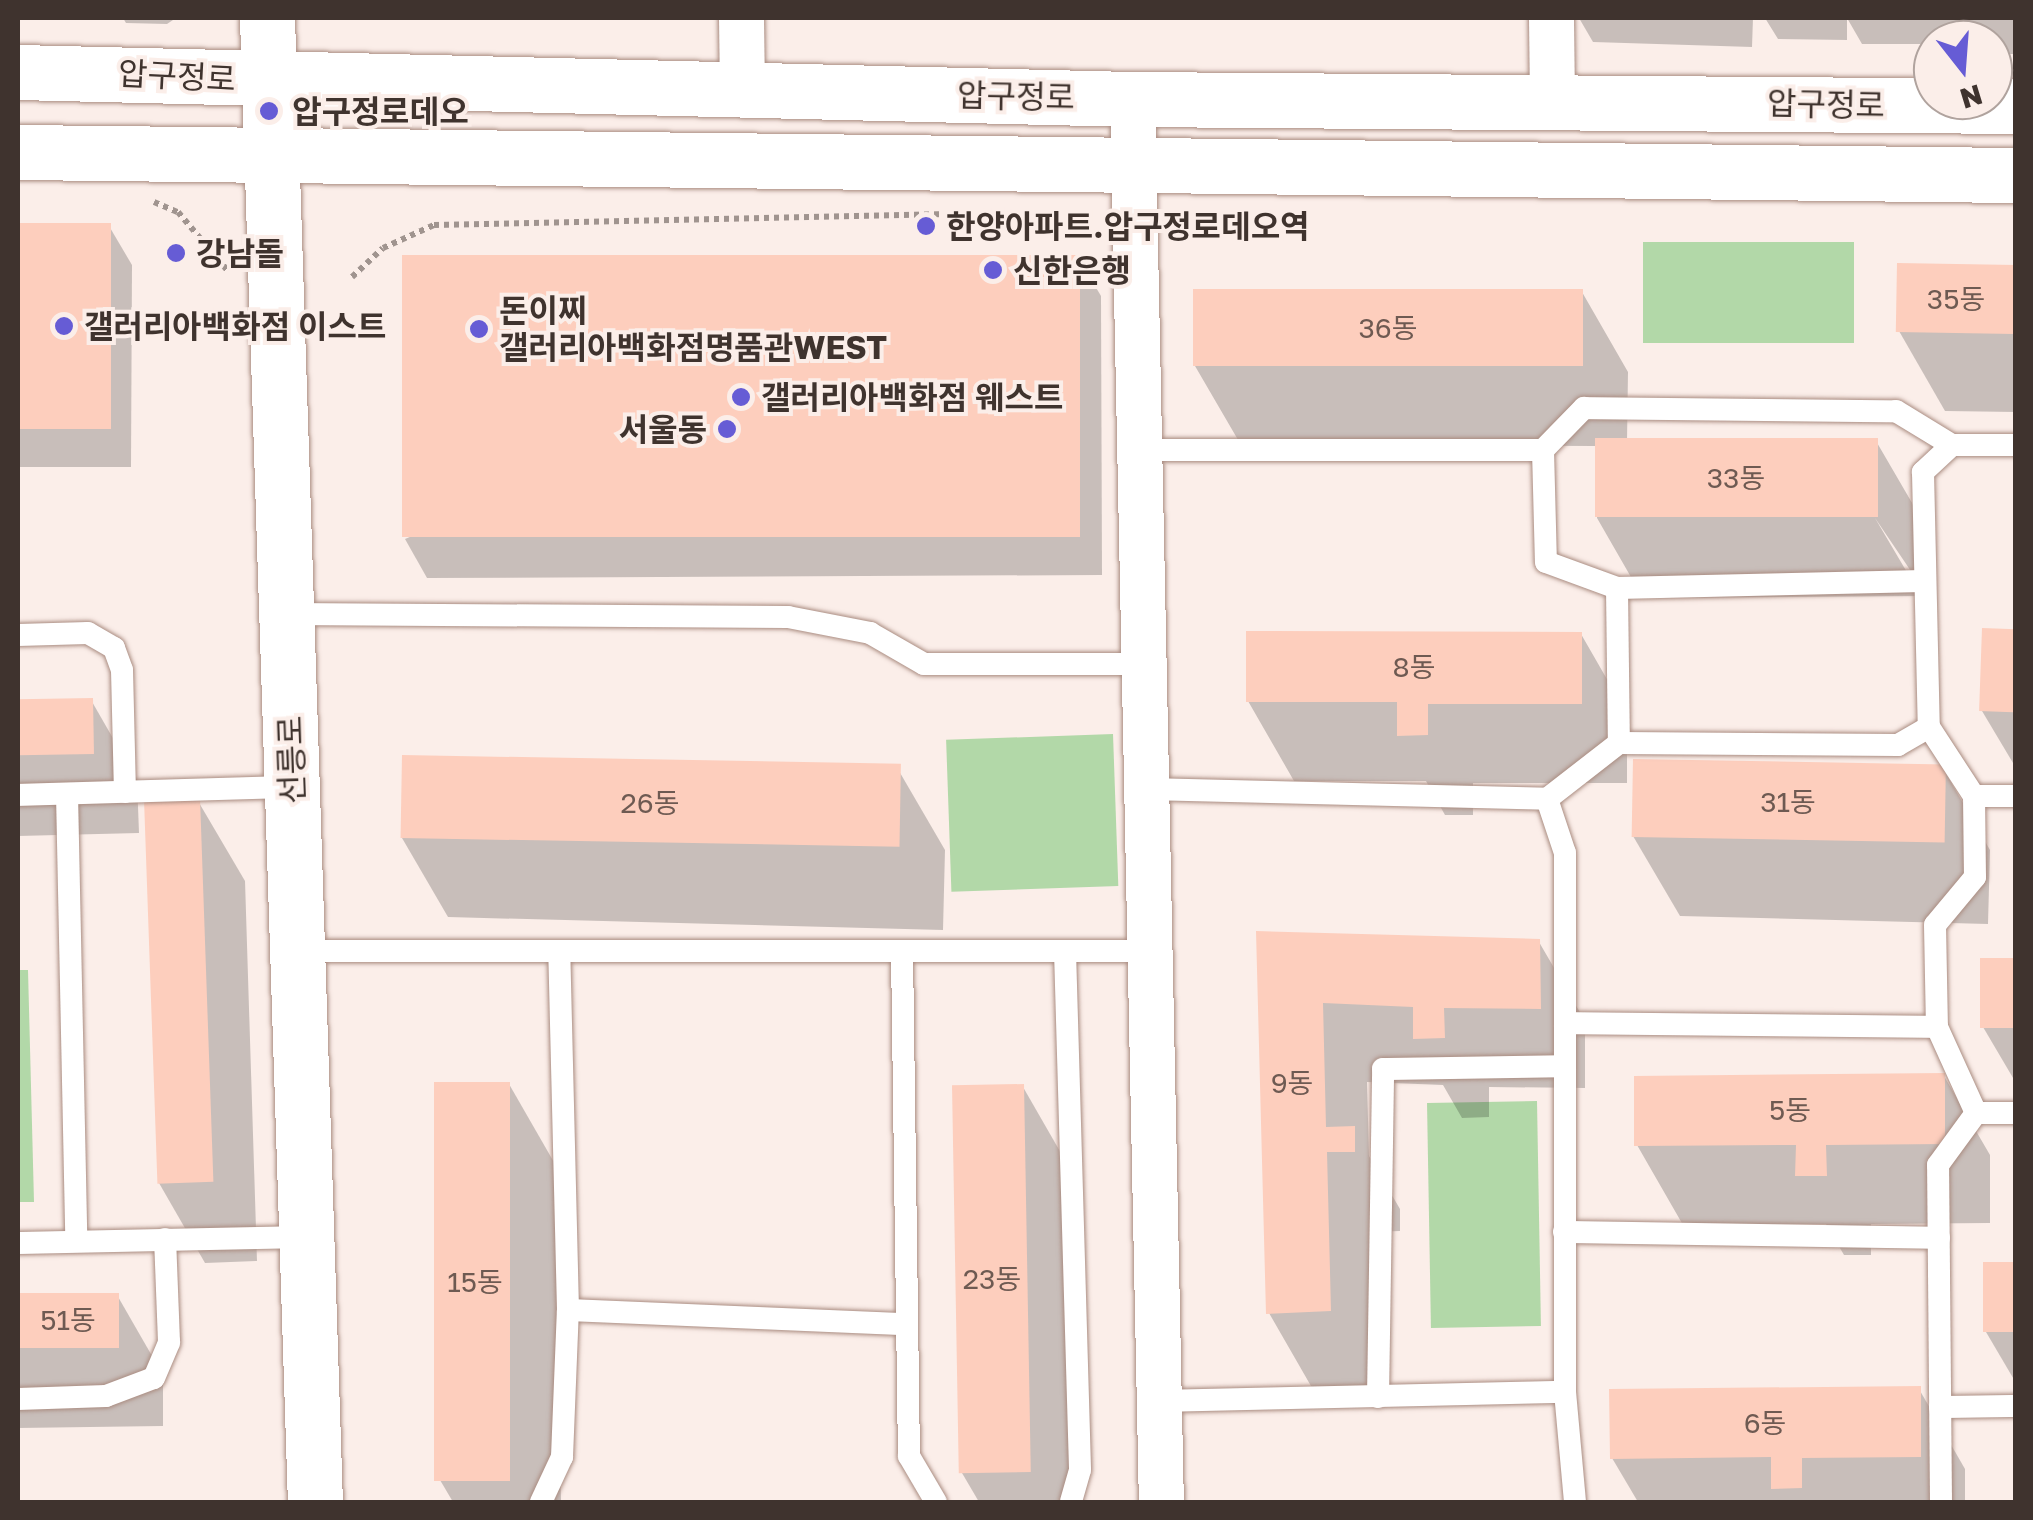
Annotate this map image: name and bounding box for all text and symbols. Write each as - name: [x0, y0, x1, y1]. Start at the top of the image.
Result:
- north arrow: [1913, 20, 2013, 120]
- street label: 압구정로: [117, 54, 237, 98]
- street label: 압구정로: [957, 76, 1075, 116]
- text: N: [1956, 78, 1986, 116]
- street label: 압구정로: [1767, 84, 1885, 124]
- place label: 압구정로데오: [292, 92, 469, 130]
- marker: 압구정로데오: [256, 98, 282, 124]
- place label: 한양아파트.압구정로데오역: [946, 207, 1310, 245]
- marker: 한양아파트.압구정로데오역: [915, 215, 937, 237]
- place label: 강남돌: [196, 234, 284, 272]
- marker: 강남돌: [165, 242, 187, 264]
- place label: 신한은행: [1013, 251, 1131, 289]
- marker: 신한은행: [982, 259, 1004, 281]
- house number: 35동: [1927, 282, 1985, 316]
- place label: 돈이찌 갤러리아백화점명품관WEST: [499, 292, 887, 367]
- place label: 갤러리아백화점 이스트: [84, 307, 386, 345]
- house number: 36동: [1358, 311, 1418, 345]
- marker: 갤러리아백화점 이스트: [53, 315, 75, 337]
- marker: 돈이찌 갤러리아백화점명품관WEST: [468, 318, 490, 340]
- place label: 갤러리아백화점 웨스트: [761, 378, 1063, 416]
- marker: 갤러리아백화점 웨스트: [730, 386, 752, 408]
- place label: 서울동: [619, 410, 707, 448]
- marker: 서울동: [716, 418, 738, 440]
- house number: 33동: [1707, 461, 1765, 495]
- house number: 8동: [1393, 650, 1435, 684]
- street label: 선릉로: [270, 715, 312, 805]
- house number: 31동: [1760, 785, 1816, 819]
- house number: 26동: [621, 786, 679, 820]
- house number: 9동: [1271, 1066, 1313, 1100]
- house number: 5동: [1769, 1093, 1811, 1127]
- house number: 23동: [963, 1262, 1021, 1296]
- house number: 15동: [447, 1265, 503, 1299]
- house number: 51동: [40, 1303, 96, 1337]
- house number: 6동: [1744, 1406, 1786, 1440]

